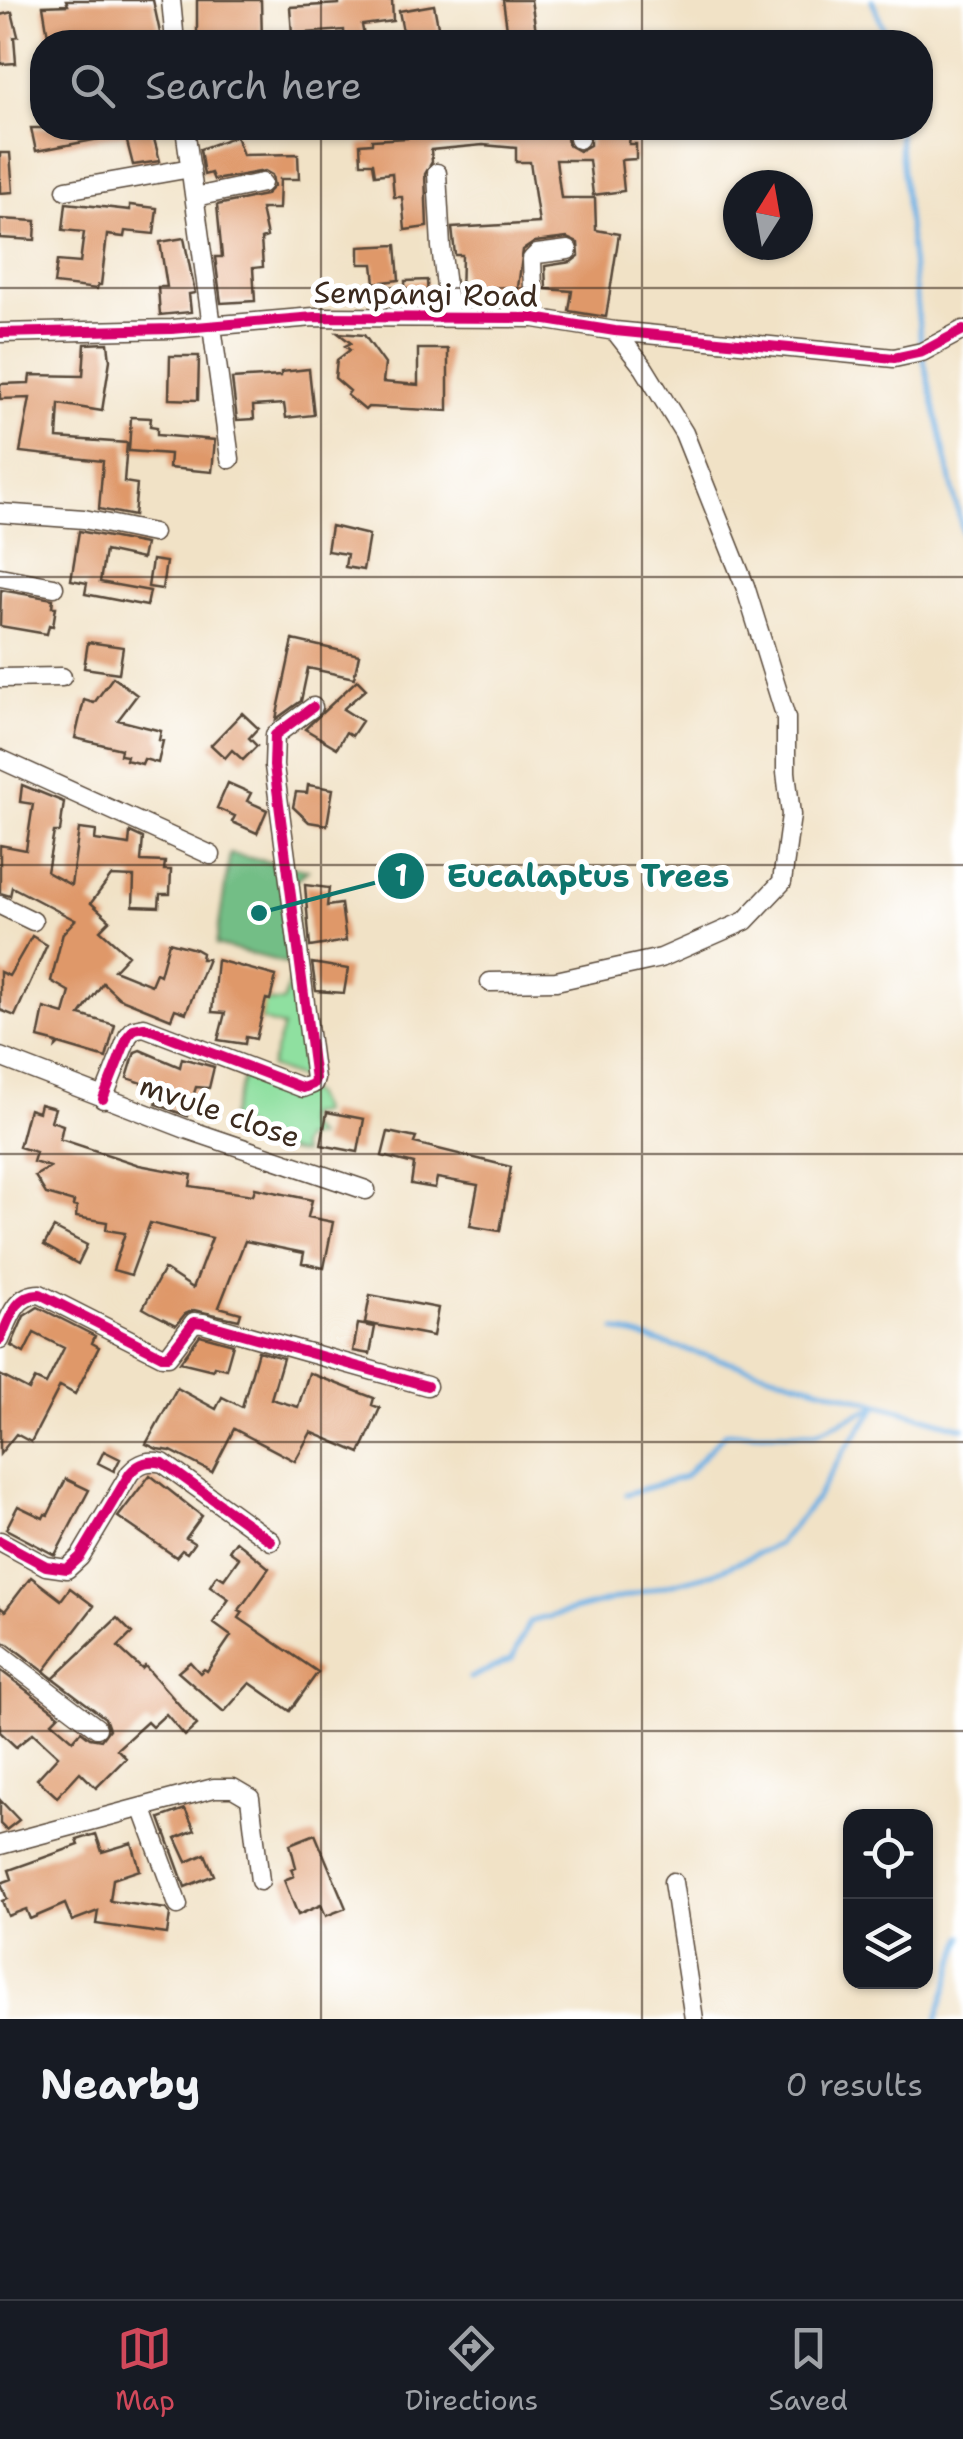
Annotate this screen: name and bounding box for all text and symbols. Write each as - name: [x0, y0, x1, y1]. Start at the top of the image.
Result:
- search box: [30, 30, 933, 140]
- icon: search: [65, 58, 120, 113]
- text: Search here: [145, 60, 362, 111]
- north arrow: [723, 170, 813, 260]
- street label: Sempangi Road: [313, 272, 539, 316]
- callout: Eucalaptus Trees: [376, 845, 749, 907]
- text: Eucalaptus Trees: [447, 854, 729, 897]
- text: 1: [394, 855, 408, 896]
- street label: mvule close: [134, 1064, 306, 1158]
- map controls: [843, 1809, 933, 1989]
- button: locate: [843, 1809, 933, 1899]
- button: layers: [843, 1899, 933, 1989]
- text: Nearby: [40, 2056, 200, 2112]
- text: 0 results: [786, 2063, 923, 2106]
- tab: Map: [115, 2321, 175, 2419]
- tab: Directions: [405, 2321, 538, 2419]
- tab: Saved: [768, 2321, 848, 2419]

